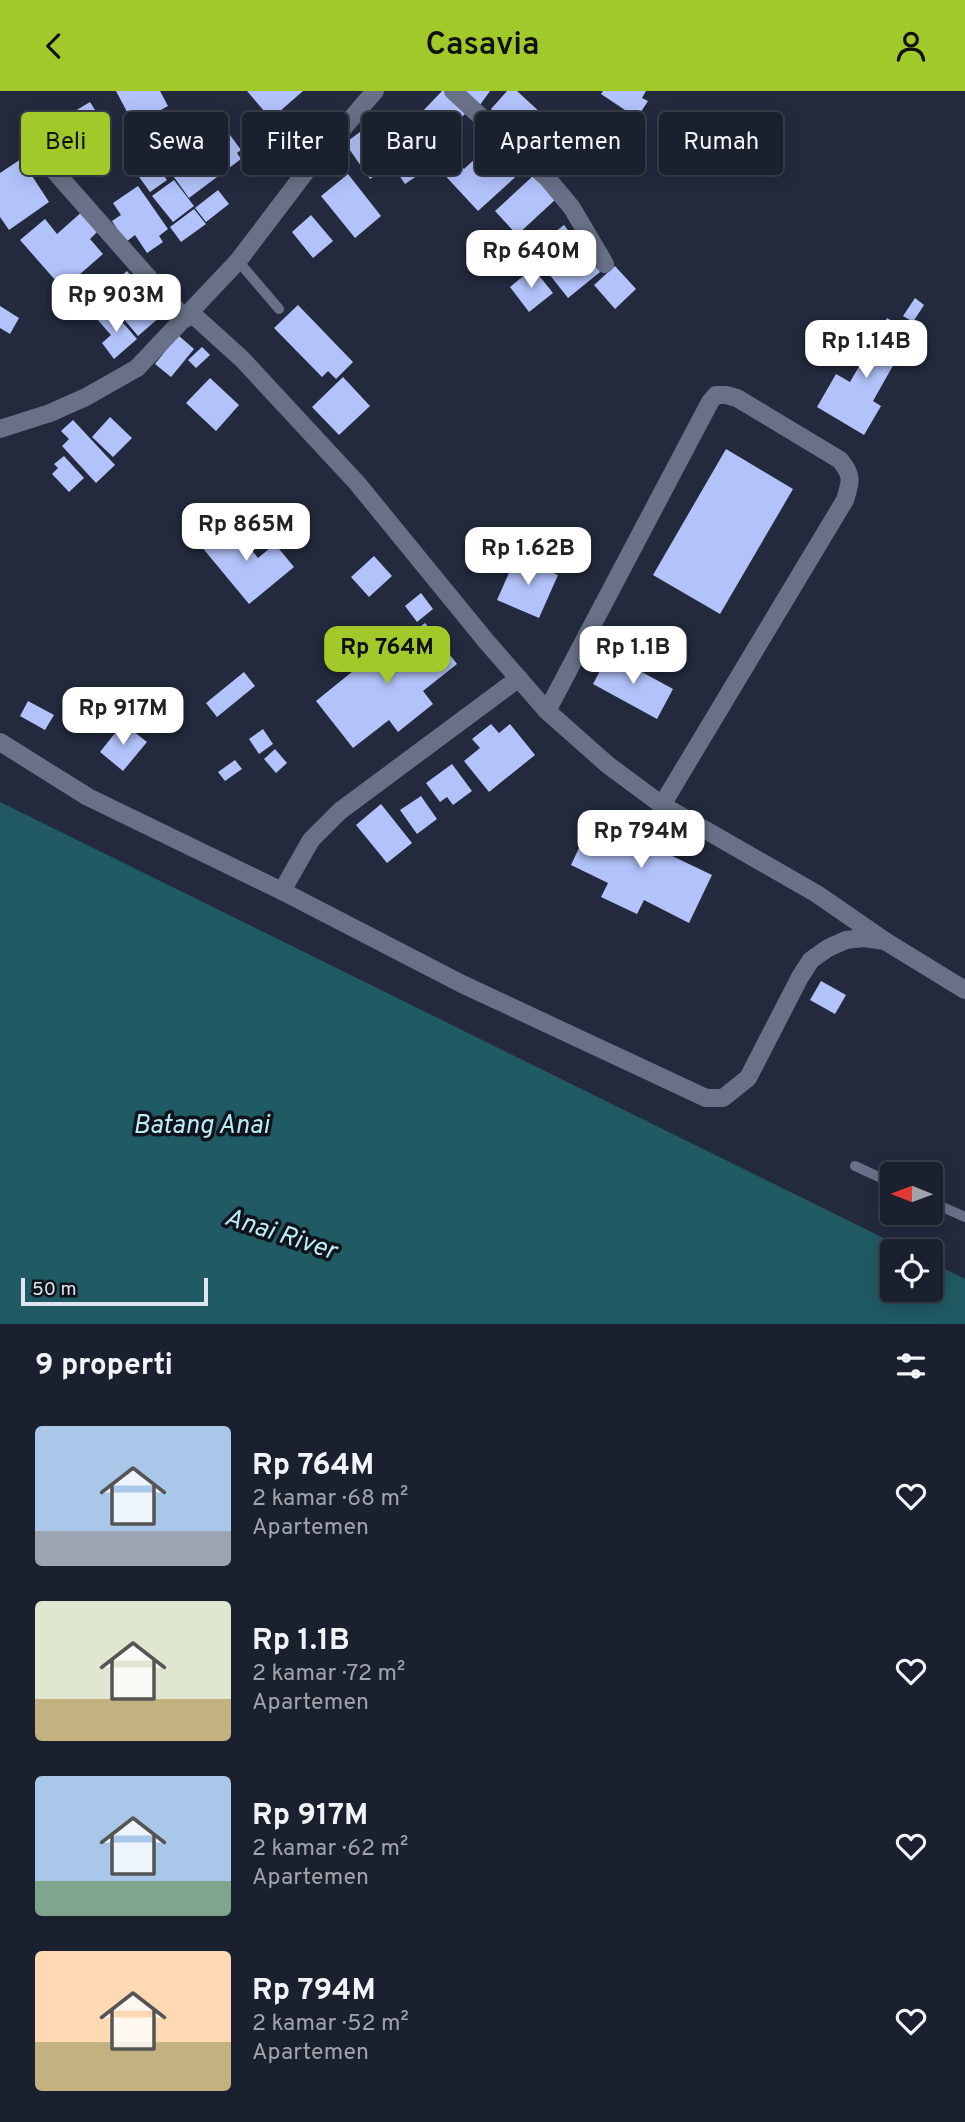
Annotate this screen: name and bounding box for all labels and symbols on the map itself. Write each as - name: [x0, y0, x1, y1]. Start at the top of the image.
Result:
- pin: Rp 640M: [466, 231, 596, 290]
- pin: Rp 903M: [51, 275, 181, 334]
- pin: Rp 1.14B: [794, 321, 938, 380]
- pin: Rp 865M: [181, 503, 311, 563]
- pin: Rp 1.62B: [456, 527, 600, 587]
- pin: Rp 764M: [322, 627, 452, 686]
- pin: Rp 1.1B: [568, 627, 698, 686]
- pin: Rp 917M: [58, 687, 188, 747]
- pin: Rp 794M: [576, 811, 706, 870]
- water label: Batang Anai: [133, 1110, 271, 1143]
- north arrow: [880, 1162, 943, 1225]
- water label: Anai River: [220, 1202, 342, 1270]
- scale bar: [21, 1275, 208, 1307]

